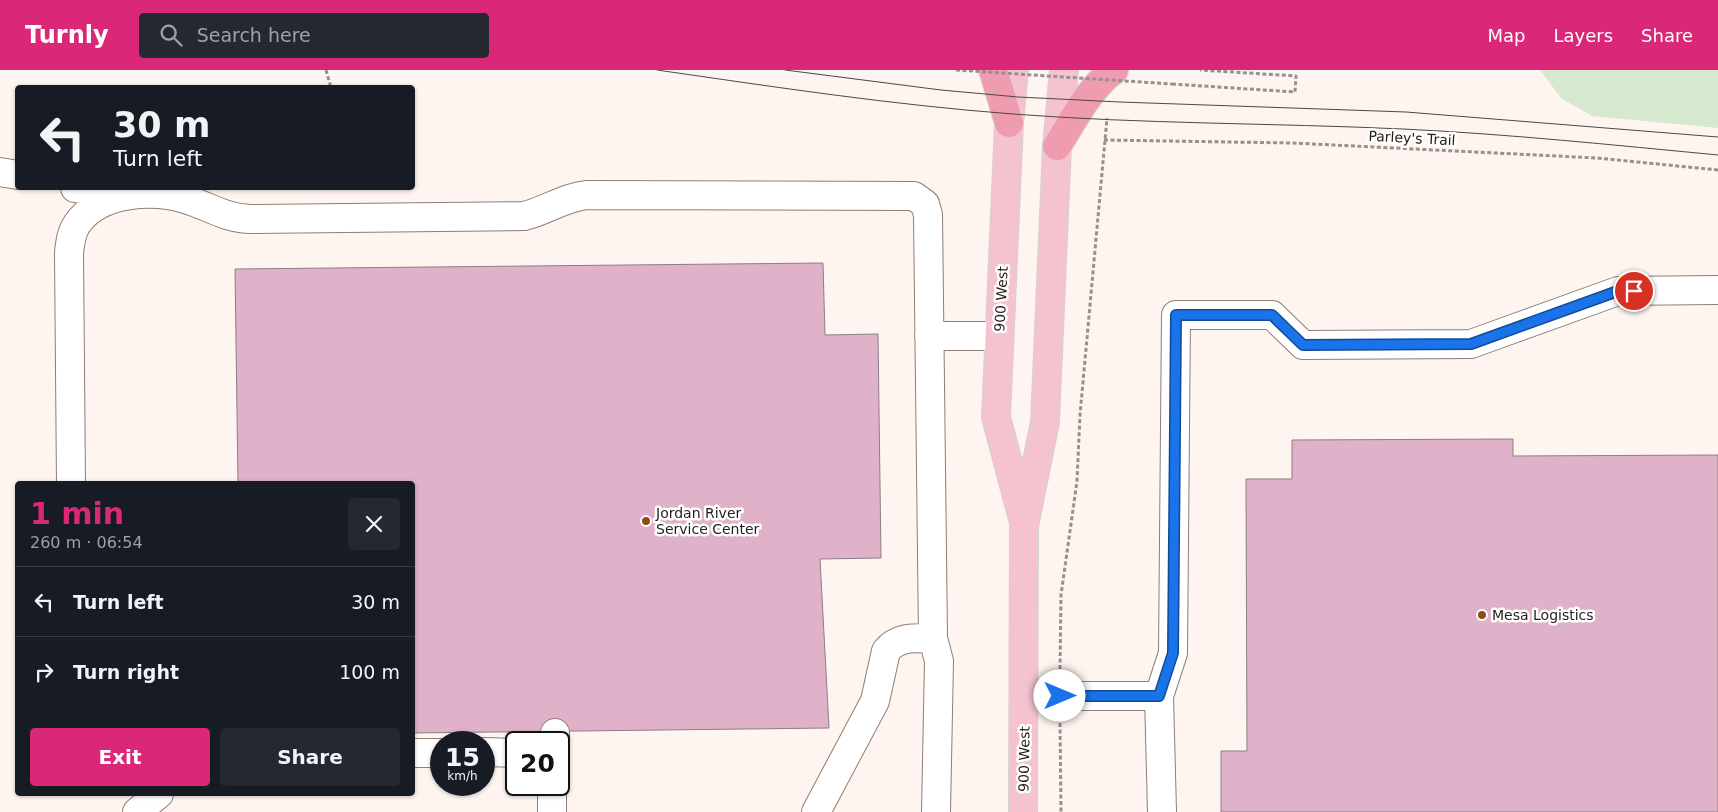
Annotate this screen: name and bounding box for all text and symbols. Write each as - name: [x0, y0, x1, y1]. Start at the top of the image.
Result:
- search box: [139, 13, 489, 58]
- text: Turnly: [25, 21, 109, 49]
- icon: search: [157, 21, 185, 49]
- text: Search here: [197, 24, 311, 46]
- text: Map: [1487, 25, 1525, 46]
- text: Layers: [1553, 25, 1613, 46]
- text: Share: [1641, 25, 1693, 46]
- icon: left: [30, 105, 95, 170]
- text: 30 m: [113, 105, 210, 145]
- street label: Parley's Trail: [1368, 128, 1456, 148]
- text: Turn left: [113, 146, 202, 171]
- street label: 900 West: [991, 265, 1011, 332]
- pin: [1613, 270, 1655, 312]
- icon: arrive: [1620, 277, 1648, 305]
- text: 1 min: [30, 496, 124, 531]
- button: close: [348, 498, 400, 550]
- place label: Jordan River Service Center: [655, 505, 760, 537]
- marker: Jordan River Service Center: [640, 515, 652, 527]
- text: 260 m · 06:54: [30, 533, 143, 552]
- icon: left: [30, 588, 58, 616]
- text: Turn left: [73, 591, 164, 613]
- text: 30 m: [351, 591, 400, 613]
- place label: Mesa Logistics: [1492, 607, 1594, 623]
- marker: Mesa Logistics: [1476, 609, 1488, 621]
- icon: right: [30, 658, 58, 686]
- text: Turn right: [73, 661, 179, 683]
- text: 100 m: [339, 661, 400, 683]
- position arrow: [1033, 669, 1085, 721]
- street label: 900 West: [1015, 726, 1033, 792]
- button: Exit: [30, 728, 210, 786]
- button: Share: [220, 728, 400, 786]
- speed limit sign: 20: [505, 731, 570, 796]
- text: 15: [445, 743, 480, 772]
- text: km/h: [447, 769, 478, 783]

